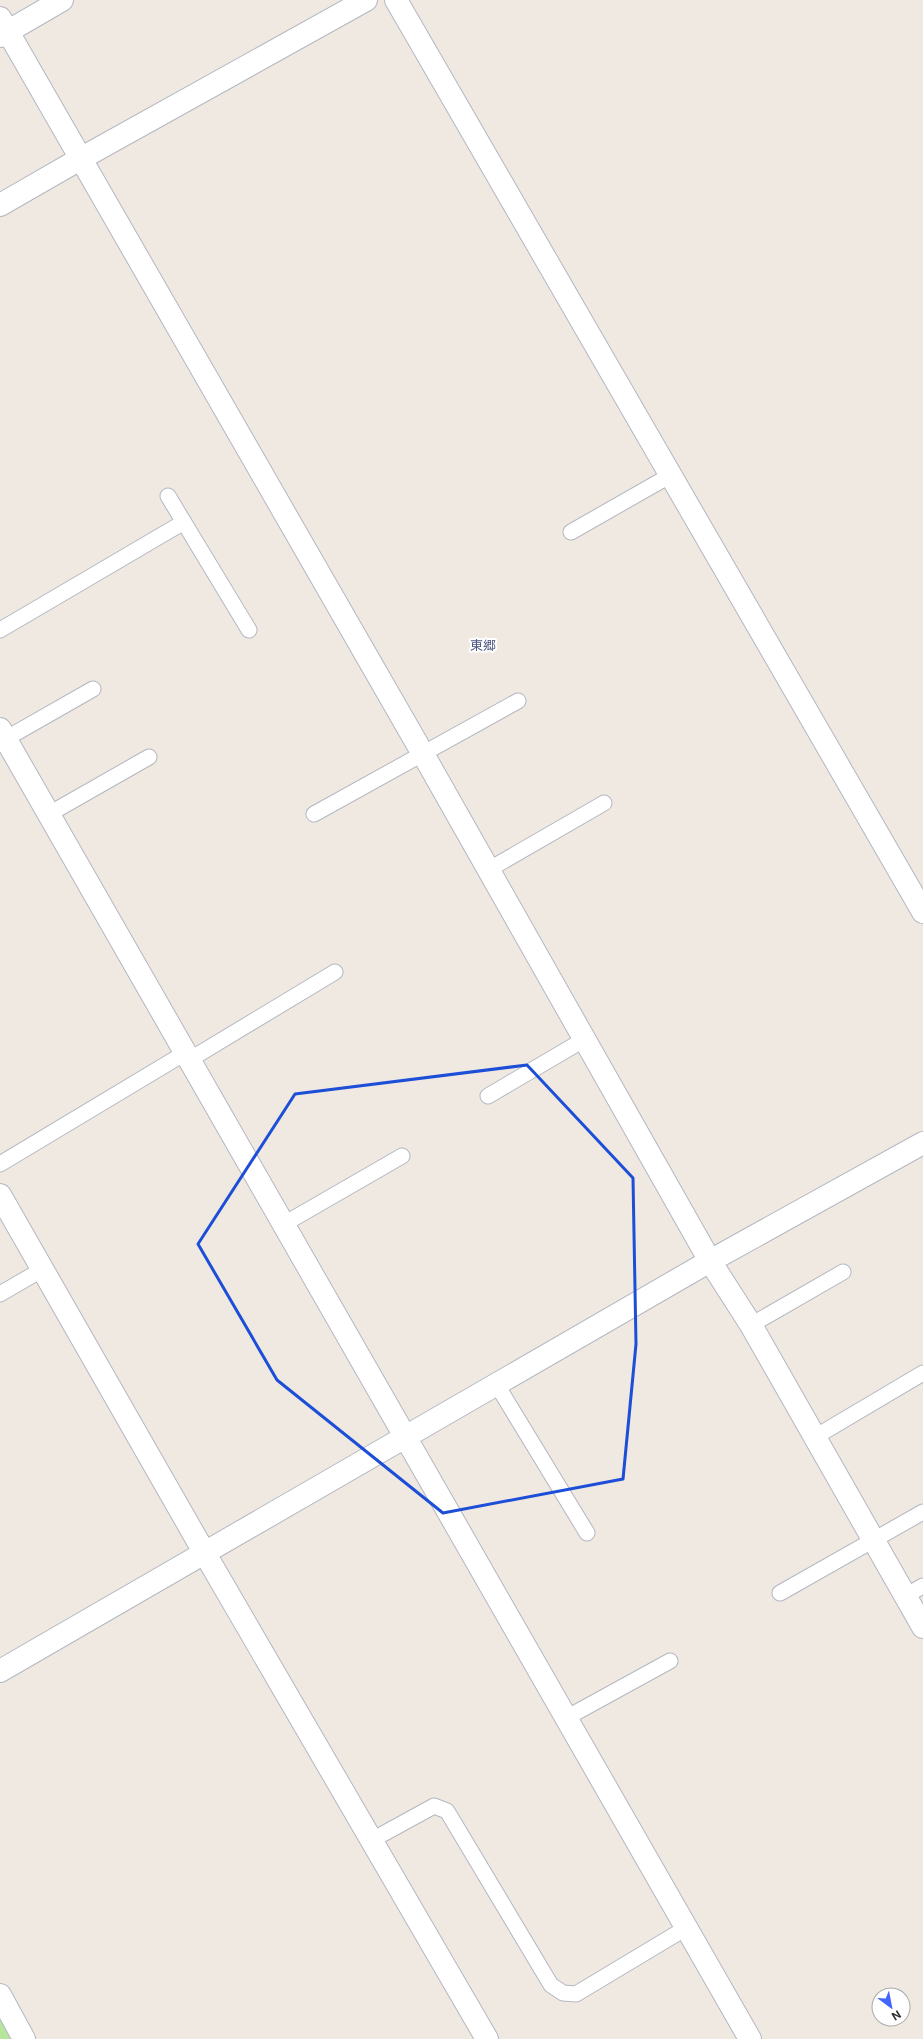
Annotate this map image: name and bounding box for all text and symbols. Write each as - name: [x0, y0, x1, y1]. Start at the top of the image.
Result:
- district label: 東郷: [470, 637, 496, 653]
- north arrow: [871, 1987, 911, 2027]
- text: N: [889, 2007, 904, 2024]

